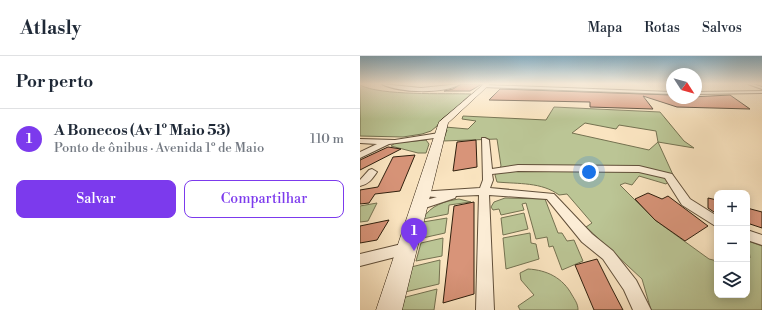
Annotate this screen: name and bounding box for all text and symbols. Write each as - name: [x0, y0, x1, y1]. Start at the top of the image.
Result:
- text: Atlasly: [20, 16, 81, 40]
- text: Mapa: [588, 19, 622, 37]
- text: Rotas: [644, 19, 680, 37]
- text: Salvos: [702, 19, 742, 37]
- north arrow: [666, 68, 702, 104]
- text: Por perto: [16, 71, 93, 93]
- text: A Bonecos (Av 1º Maio 53): [54, 121, 230, 140]
- text: 1: [26, 131, 32, 147]
- text: 110 m: [310, 131, 344, 147]
- text: Ponto de ônibus · Avenida 1º de Maio: [54, 140, 264, 156]
- your location: [579, 162, 599, 182]
- button: Salvar: [16, 180, 176, 218]
- button: Compartilhar: [184, 180, 344, 218]
- map controls: [714, 190, 750, 298]
- button: +: [714, 190, 750, 226]
- pin: 1: [401, 218, 427, 251]
- button: −: [714, 226, 750, 262]
- button: layers: [714, 262, 750, 298]

